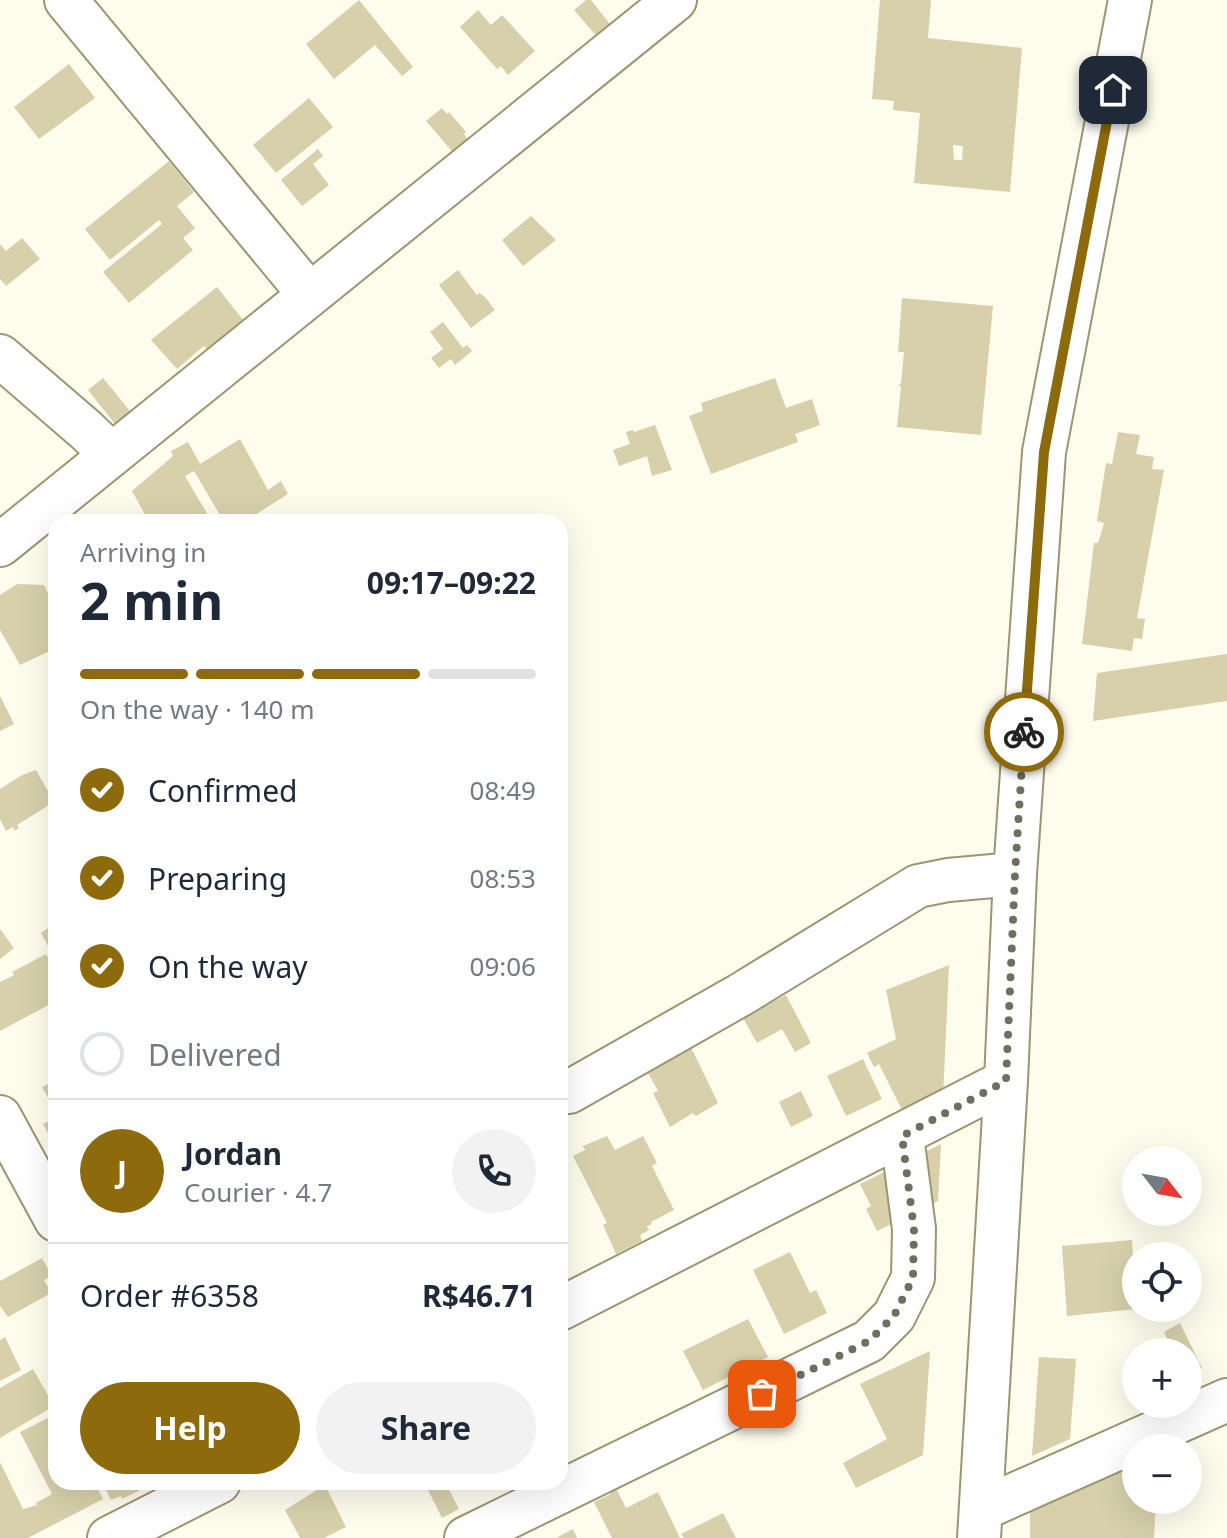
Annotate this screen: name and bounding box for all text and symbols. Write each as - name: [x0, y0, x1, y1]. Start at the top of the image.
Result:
- pin: [1079, 56, 1147, 124]
- icon: home: [1091, 68, 1135, 112]
- text: Arriving in: [80, 534, 206, 570]
- text: 09:17–09:22: [367, 562, 536, 603]
- text: 2 min: [80, 564, 223, 635]
- text: On the way · 140 m: [80, 691, 314, 727]
- courier: [984, 692, 1064, 772]
- icon: bike: [1002, 710, 1046, 754]
- icon: check: [80, 768, 124, 812]
- text: Confirmed: [148, 770, 298, 811]
- text: 08:49: [470, 772, 536, 808]
- icon: check: [80, 856, 124, 900]
- text: Preparing: [148, 858, 287, 899]
- text: 08:53: [470, 860, 536, 896]
- icon: check: [80, 944, 124, 988]
- text: On the way: [148, 946, 308, 987]
- text: 09:06: [470, 948, 536, 984]
- text: Delivered: [148, 1034, 282, 1075]
- button: phone: [452, 1129, 536, 1213]
- text: Jordan: [184, 1133, 282, 1174]
- north arrow: [1122, 1146, 1202, 1226]
- map controls: [1122, 1146, 1202, 1514]
- text: J: [117, 1151, 127, 1192]
- text: Courier · 4.7: [184, 1174, 332, 1210]
- button: locate: [1122, 1242, 1202, 1322]
- text: Order #6358: [80, 1275, 259, 1316]
- text: R$46.71: [422, 1275, 536, 1316]
- button: +: [1122, 1338, 1202, 1418]
- pin: [728, 1360, 796, 1428]
- icon: bag: [740, 1372, 784, 1416]
- button: Help: [80, 1382, 300, 1474]
- button: Share: [316, 1382, 536, 1474]
- button: −: [1122, 1434, 1202, 1514]

